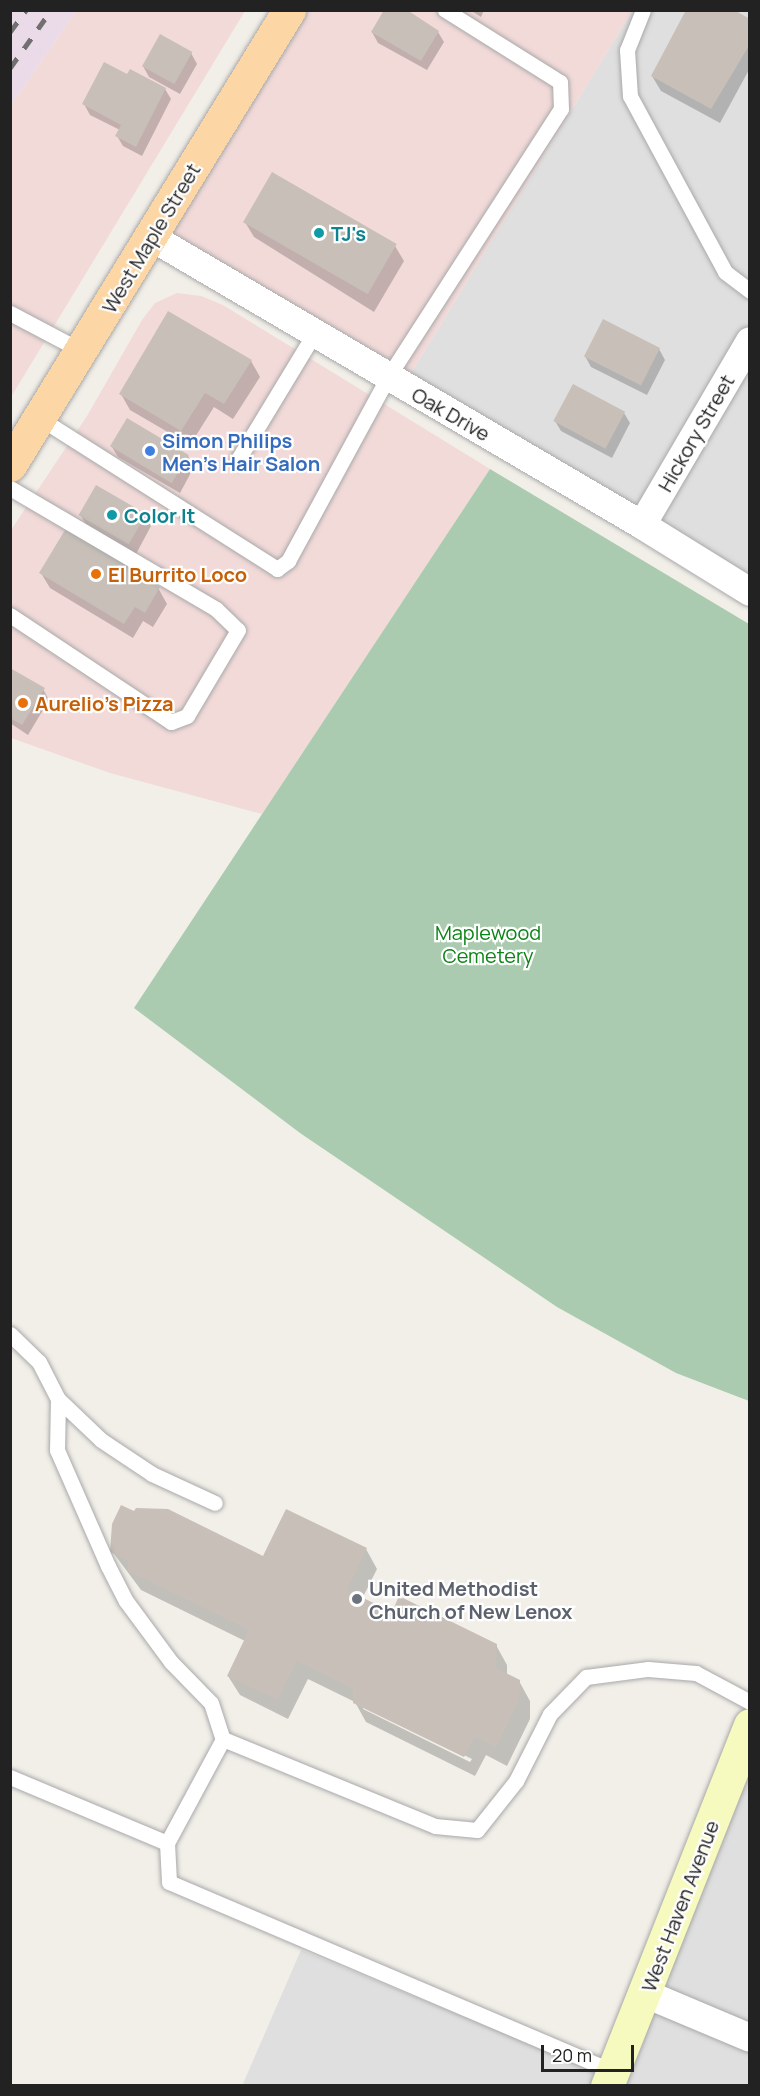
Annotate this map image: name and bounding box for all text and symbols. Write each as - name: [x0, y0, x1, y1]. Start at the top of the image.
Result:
- street label: West Maple Street: [97, 159, 205, 317]
- place label: TJ's: [331, 221, 366, 245]
- marker: TJ's: [312, 226, 326, 240]
- street label: Hickory Street: [653, 370, 739, 496]
- street label: Oak Drive: [408, 382, 494, 446]
- place label: Simon Philips Men's Hair Salon: [162, 428, 320, 475]
- marker: Simon Philips Men's Hair Salon: [143, 444, 157, 458]
- place label: Color It: [124, 503, 195, 527]
- marker: Color It: [105, 508, 119, 522]
- place label: El Burrito Loco: [108, 562, 247, 586]
- marker: El Burrito Loco: [89, 567, 103, 581]
- place label: Aurelio's Pizza: [35, 691, 173, 715]
- marker: Aurelio's Pizza: [16, 696, 30, 710]
- park label: Maplewood Cemetery: [435, 921, 541, 968]
- place label: United Methodist Church of New Lenox: [369, 1576, 572, 1623]
- marker: United Methodist Church of New Lenox: [350, 1592, 364, 1606]
- street label: West Haven Avenue: [636, 1817, 724, 1995]
- scale bar: [544, 2033, 637, 2071]
- text: 20 m: [552, 2043, 592, 2067]

